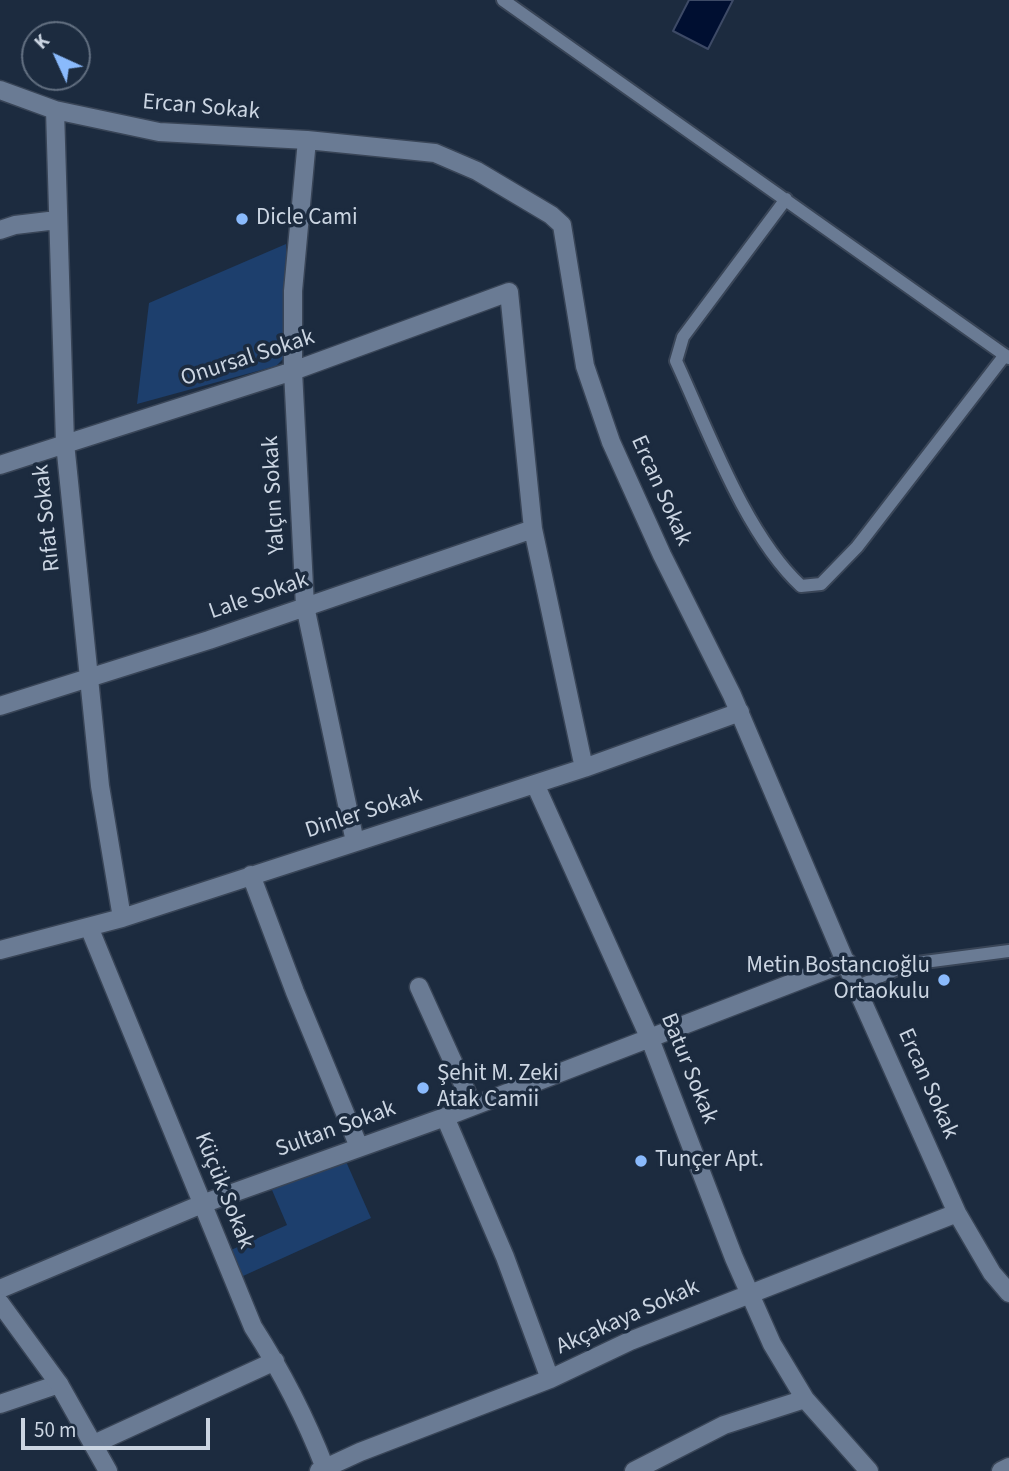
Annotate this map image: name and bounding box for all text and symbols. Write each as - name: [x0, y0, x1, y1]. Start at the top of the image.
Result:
- north arrow: [21, 21, 91, 91]
- text: K: [29, 29, 56, 56]
- street label: Ercan Sokak: [141, 89, 261, 127]
- place label: Dicle Cami: [256, 205, 358, 233]
- marker: Dicle Cami: [234, 211, 250, 227]
- street label: Onursal Sokak: [178, 324, 318, 394]
- street label: Ercan Sokak: [623, 432, 697, 550]
- street label: Yalçın Sokak: [258, 435, 292, 555]
- street label: Rıfat Sokak: [29, 463, 67, 573]
- street label: Lale Sokak: [206, 567, 312, 627]
- street label: Dinler Sokak: [302, 782, 426, 846]
- place label: Metin Bostancıoğlu Ortaokulu: [746, 953, 930, 1007]
- marker: Metin Bostancıoğlu Ortaokulu: [936, 972, 952, 988]
- street label: Batur Sokak: [653, 1010, 723, 1128]
- street label: Ercan Sokak: [890, 1025, 964, 1143]
- place label: Şehit M. Zeki Atak Camii: [437, 1061, 559, 1115]
- marker: Şehit M. Zeki Atak Camii: [415, 1080, 431, 1096]
- street label: Sultan Sokak: [272, 1096, 400, 1164]
- street label: Küçük Sokak: [187, 1129, 259, 1253]
- place label: Tunçer Apt.: [655, 1147, 764, 1175]
- marker: Tunçer Apt.: [633, 1153, 649, 1169]
- street label: Akçakaya Sokak: [552, 1274, 704, 1362]
- scale bar: [24, 1404, 214, 1448]
- text: 50 m: [34, 1415, 76, 1445]

